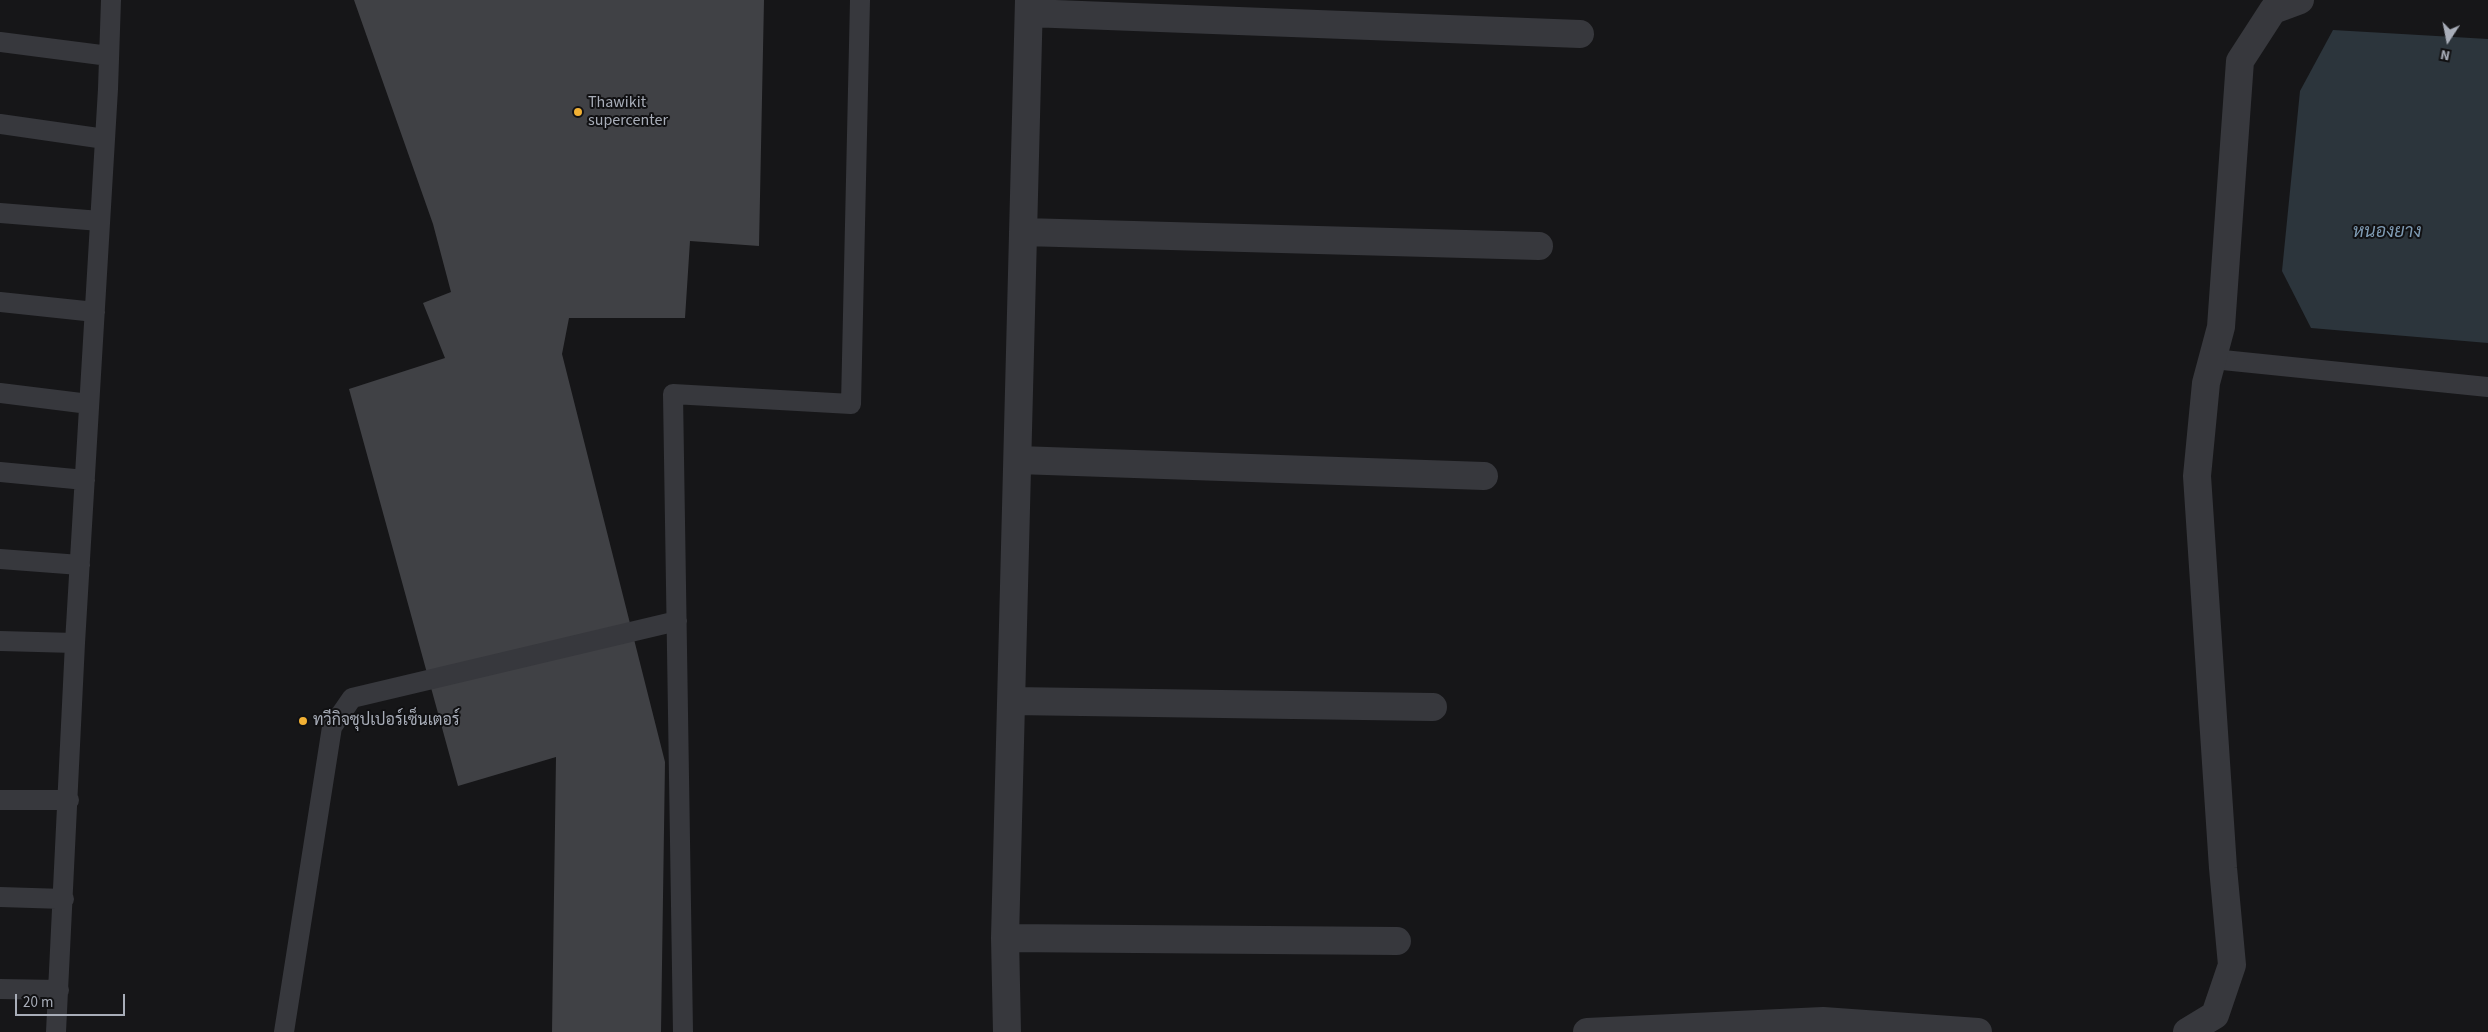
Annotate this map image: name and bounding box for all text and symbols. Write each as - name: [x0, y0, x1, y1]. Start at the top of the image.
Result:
- north arrow: [2423, 15, 2473, 65]
- text: N: [2439, 44, 2452, 65]
- place label: Thawikit supercenter: [588, 93, 668, 131]
- marker: Thawikit supercenter: [572, 106, 584, 118]
- water label: หนองยาง: [2353, 222, 2421, 244]
- place label: ทวีกิจซุปเปอร์เซ็นเตอร์: [313, 711, 460, 731]
- marker: ทวีกิจซุปเปอร์เซ็นเตอร์: [297, 715, 309, 727]
- scale bar: [18, 984, 128, 1016]
- text: 20 m: [23, 992, 53, 1013]

